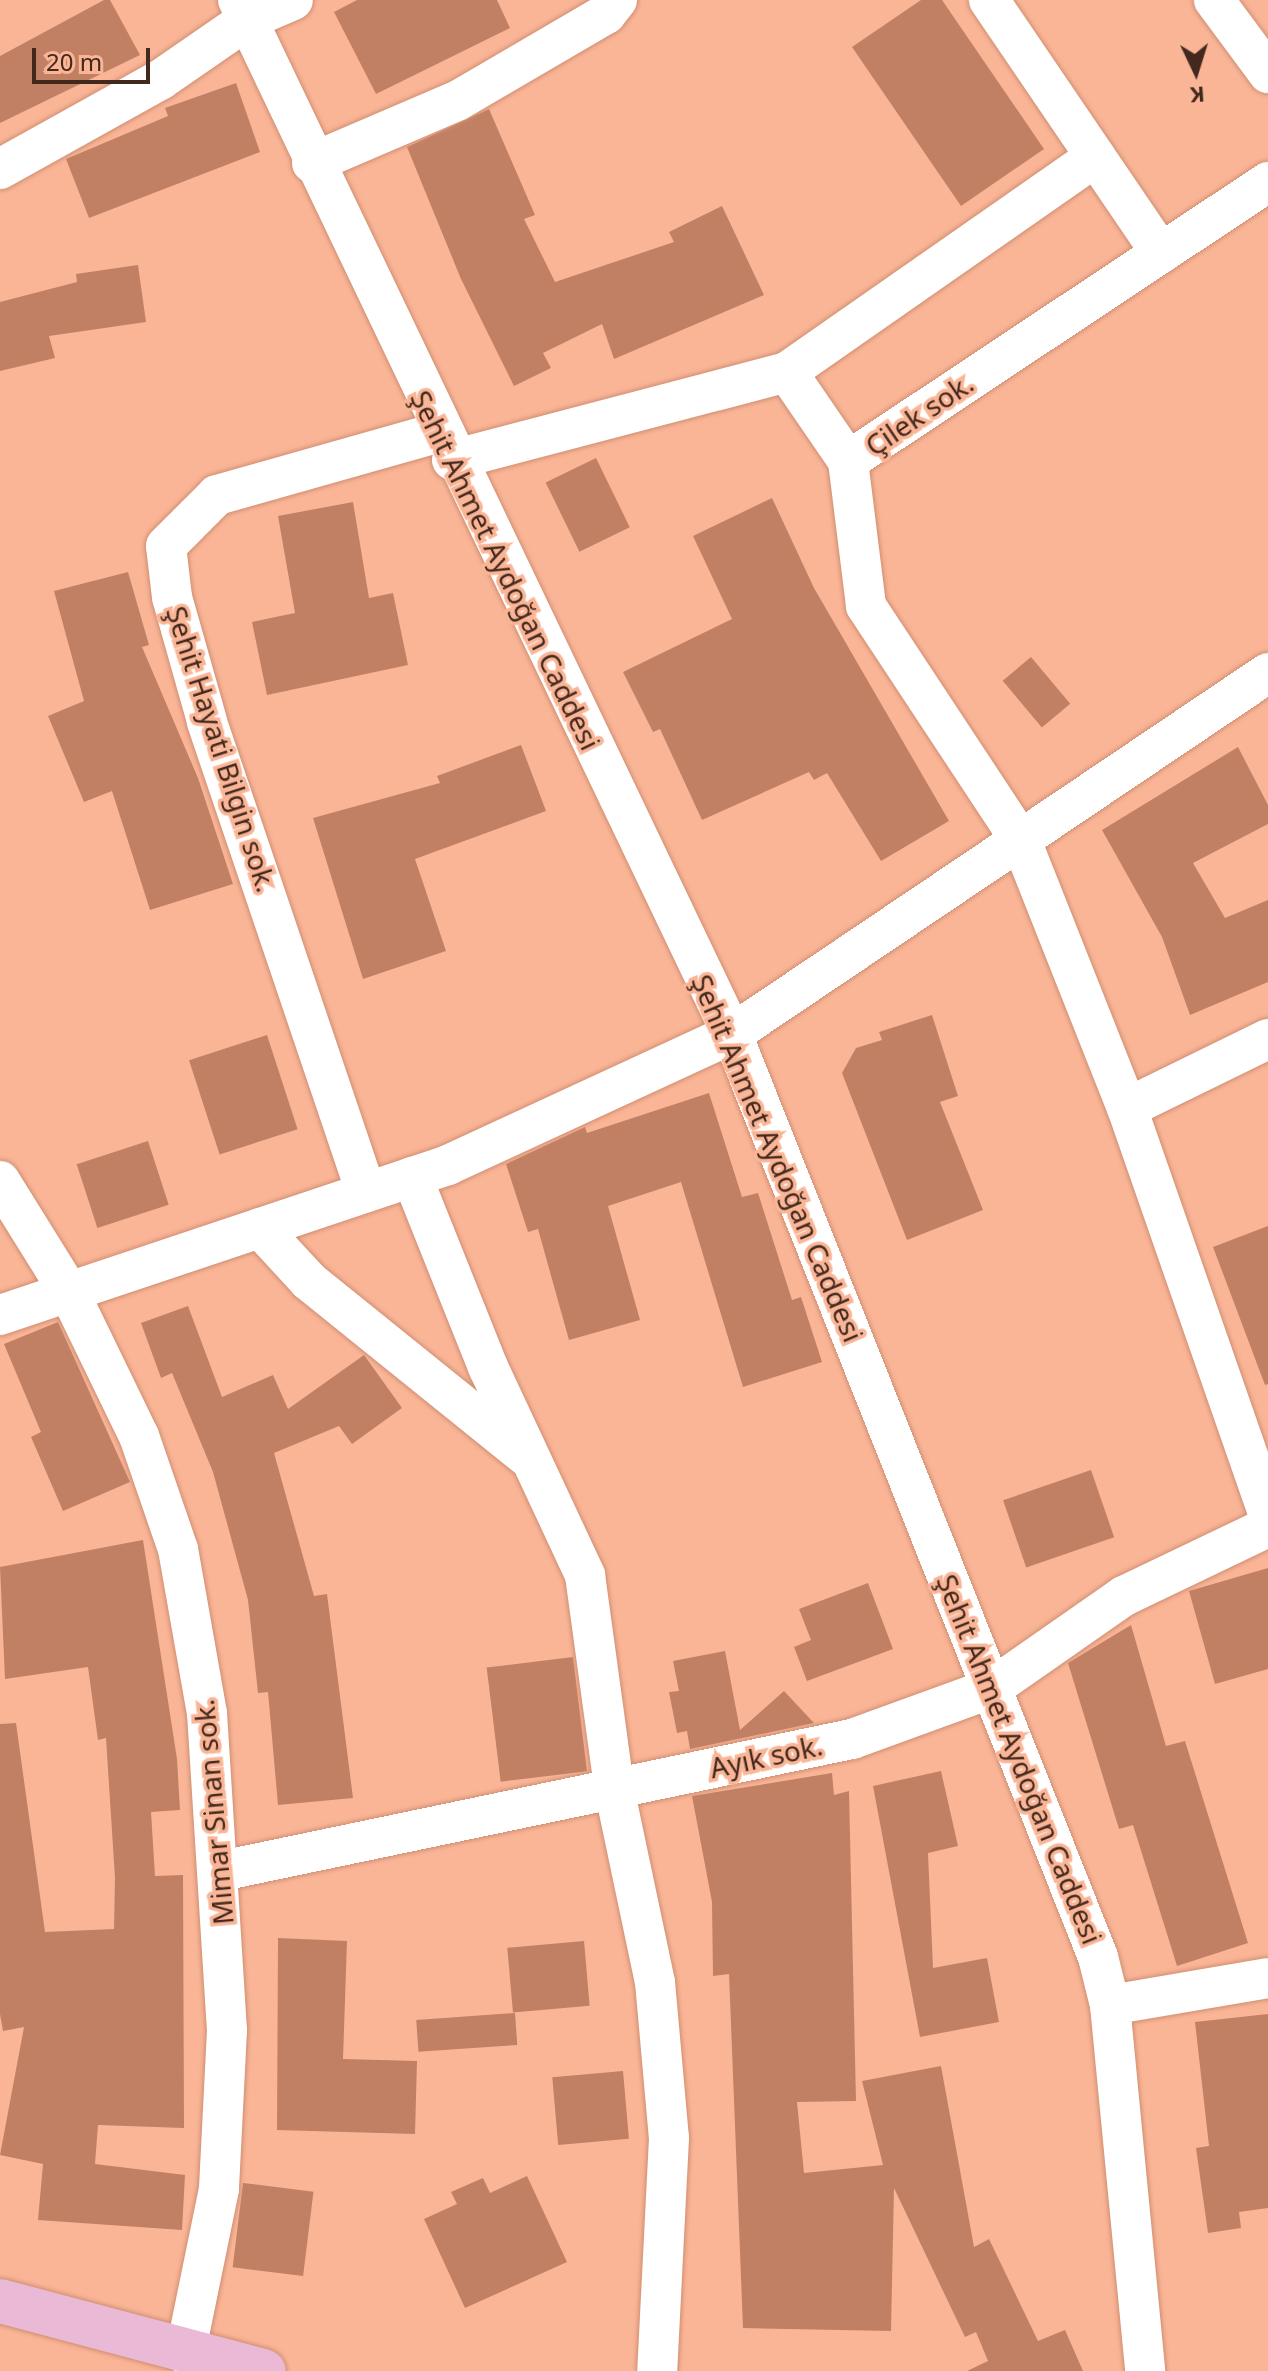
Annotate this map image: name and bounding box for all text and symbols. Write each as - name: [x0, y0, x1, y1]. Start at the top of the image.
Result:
- scale bar: [36, 32, 154, 82]
- north arrow: [1156, 32, 1236, 112]
- text: 20 m: [46, 45, 102, 78]
- text: K: [1189, 80, 1206, 111]
- street label: Çilek sok.: [859, 366, 979, 462]
- street label: Şehit Ahmet Aydoğan Caddesi: [404, 385, 608, 755]
- street label: Şehit Hayati Bilgin sok.: [160, 602, 284, 896]
- street label: Şehit Ahmet Aydoğan Caddesi: [685, 969, 871, 1347]
- street label: Şehit Ahmet Aydoğan Caddesi: [930, 1569, 1110, 1949]
- street label: Mimar Sinan sok.: [186, 1698, 240, 1926]
- street label: Ayık sok.: [707, 1728, 825, 1784]

